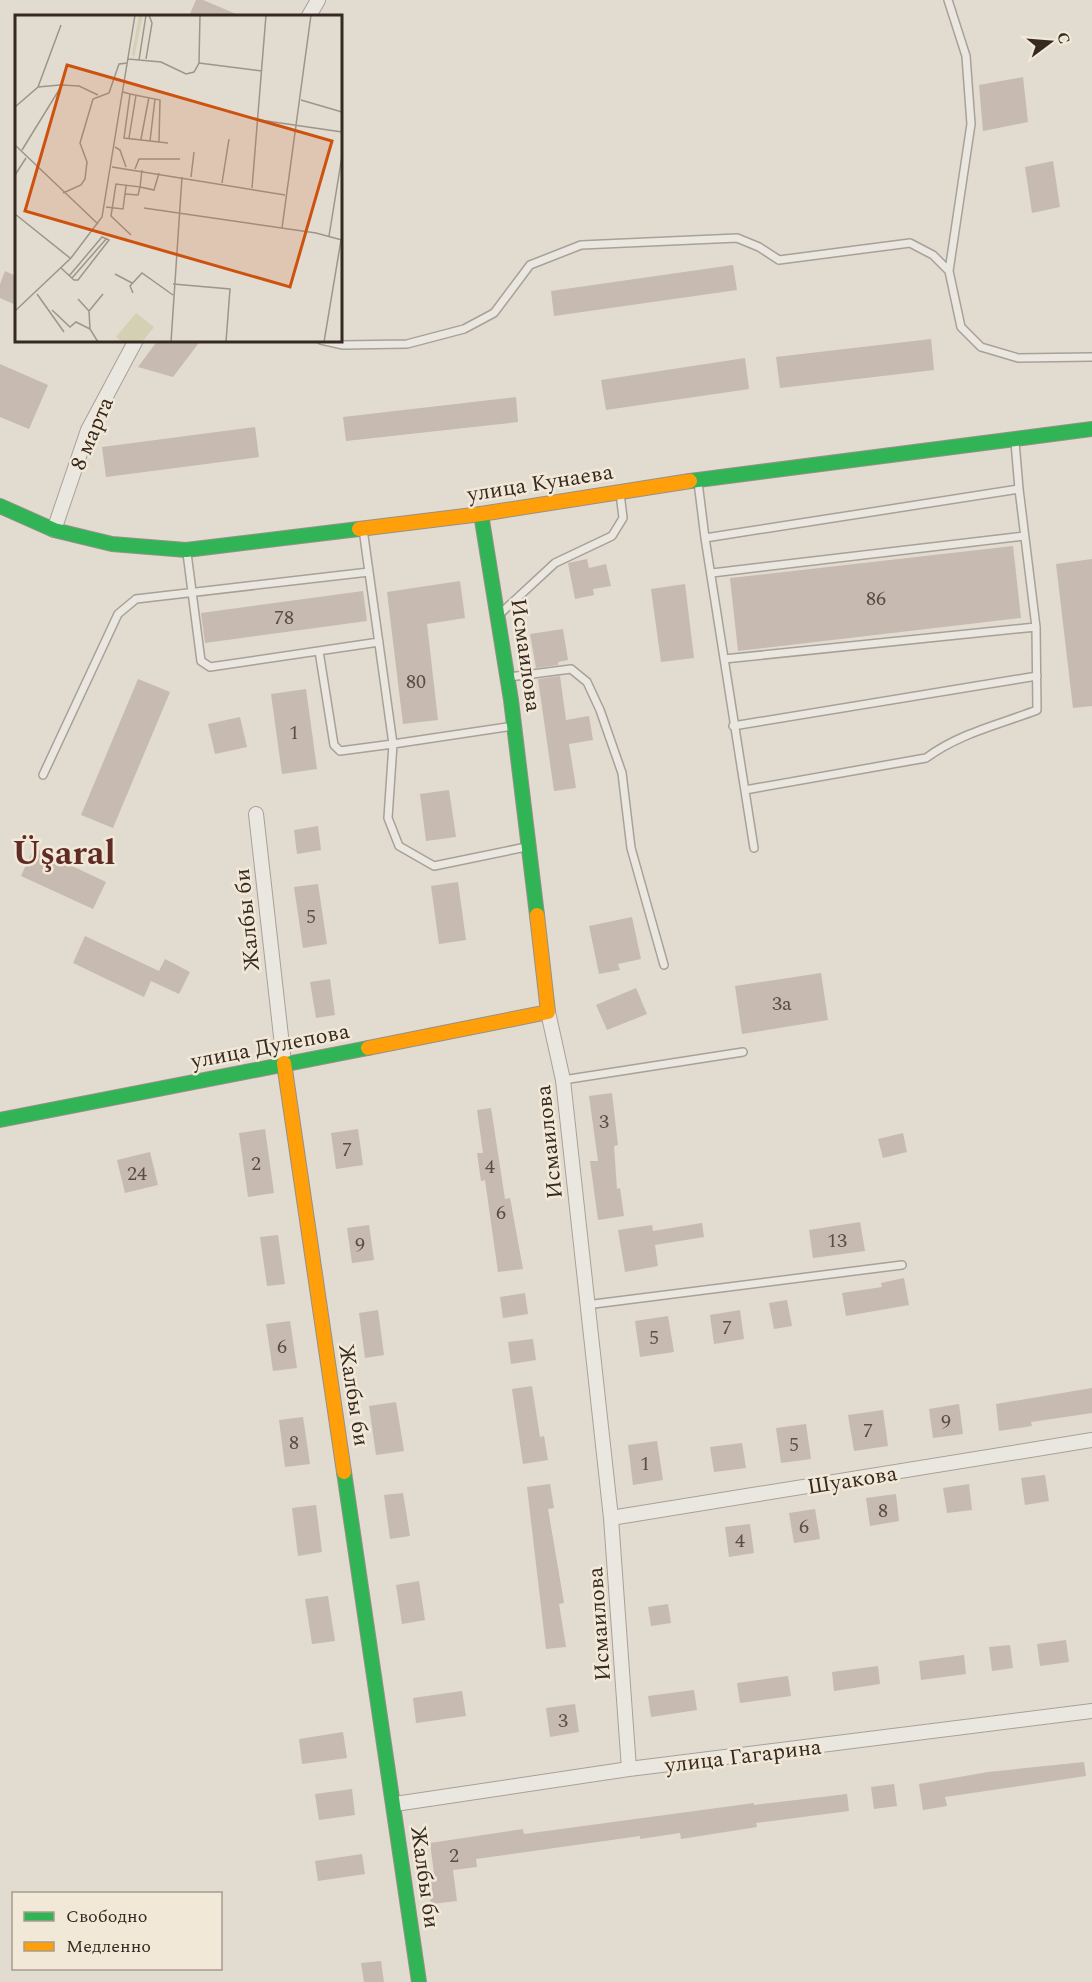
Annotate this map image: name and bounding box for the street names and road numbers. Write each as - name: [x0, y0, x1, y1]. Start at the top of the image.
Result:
- street label: 8 марта: [62, 392, 123, 475]
- street label: улица Кунаева: [464, 456, 616, 511]
- street label: Исмаилова: [501, 596, 550, 714]
- street label: Жалбы би: [226, 867, 269, 973]
- street label: улица Дулепова: [187, 1015, 353, 1078]
- street label: Исмаилова: [527, 1083, 572, 1200]
- street label: Жалбы би: [329, 1342, 378, 1449]
- street label: Шуакова: [805, 1457, 900, 1504]
- street label: Исмаилова: [579, 1566, 620, 1682]
- street label: улица Гагарина: [662, 1730, 824, 1783]
- street label: Жалбы би: [401, 1824, 448, 1931]

